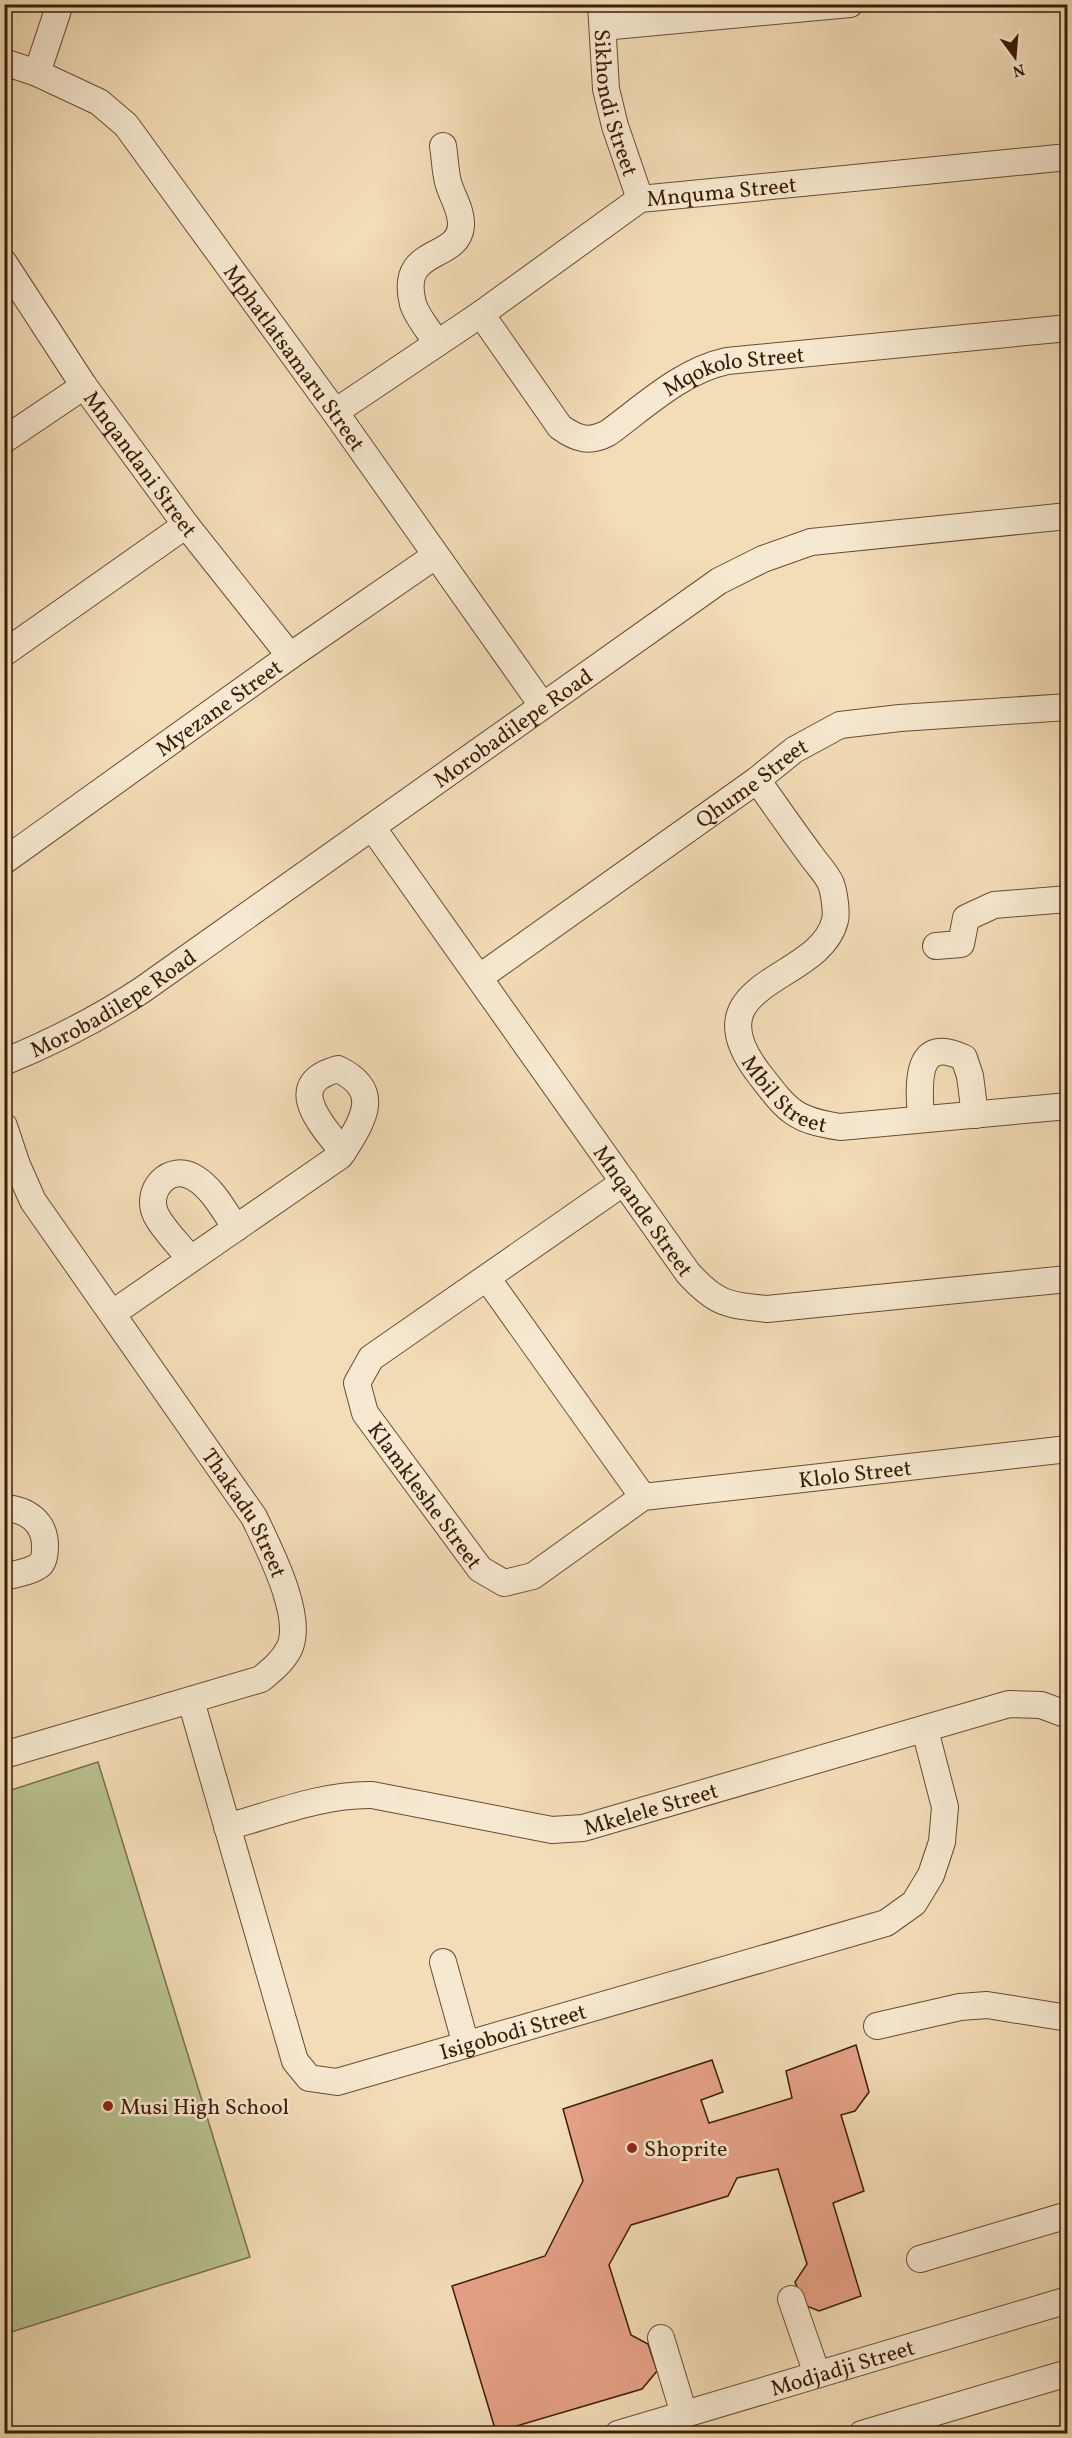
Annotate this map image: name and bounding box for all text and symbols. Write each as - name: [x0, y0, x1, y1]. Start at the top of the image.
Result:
- north arrow: [985, 27, 1045, 87]
- street label: Sikhondi Street: [585, 28, 644, 181]
- text: N: [1010, 57, 1027, 82]
- street label: Mnquma Street: [645, 171, 799, 216]
- street label: Mphatlatsamaru Street: [215, 259, 371, 459]
- street label: Mqokolo Street: [657, 341, 806, 405]
- street label: Mnqandani Street: [75, 385, 203, 545]
- street label: Myezane Street: [150, 653, 290, 765]
- street label: Morobadilepe Road: [428, 662, 600, 797]
- street label: Qhume Street: [690, 732, 815, 837]
- street label: Morobadilepe Road: [26, 943, 203, 1067]
- street label: Mbil Street: [733, 1050, 830, 1142]
- street label: Mnqande Street: [584, 1140, 699, 1284]
- street label: Klamkleshe Street: [359, 1417, 488, 1577]
- street label: Thakadu Street: [193, 1443, 293, 1583]
- street label: Klolo Street: [797, 1454, 914, 1497]
- street label: Mkelele Street: [580, 1776, 723, 1845]
- street label: Isigobodi Street: [436, 1997, 591, 2069]
- place label: Musi High School: [120, 2093, 289, 2124]
- marker: Musi High School: [101, 2099, 115, 2113]
- place label: Shoprite: [644, 2135, 727, 2166]
- marker: Shoprite: [625, 2141, 639, 2155]
- street label: Modjadji Street: [767, 2333, 919, 2406]

